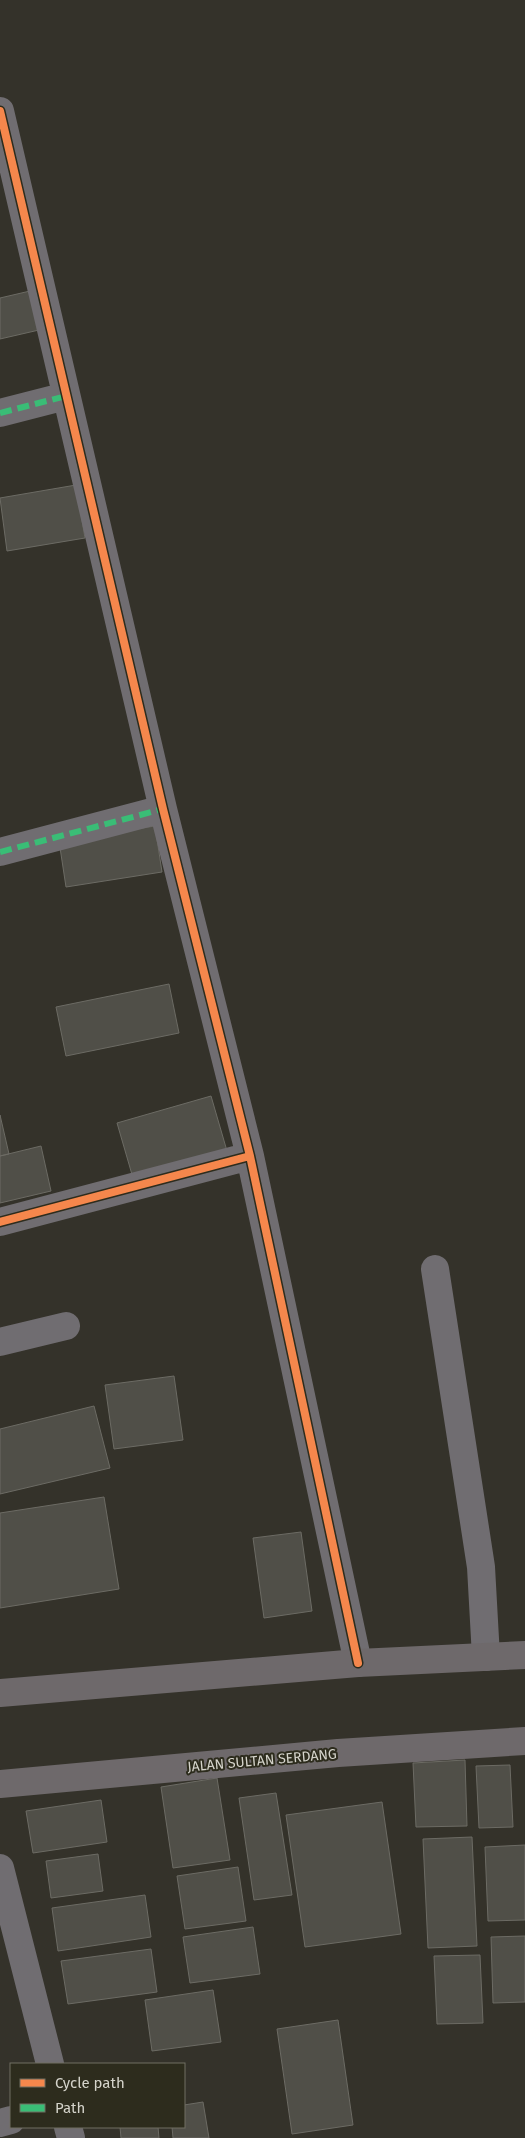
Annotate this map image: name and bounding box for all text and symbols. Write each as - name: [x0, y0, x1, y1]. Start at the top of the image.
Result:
- street label: JALAN SULTAN SERDANG: [187, 1745, 337, 1776]
- legend: [10, 2063, 185, 2128]
- text: Cycle path: [55, 2074, 125, 2092]
- text: Path: [55, 2099, 85, 2117]

